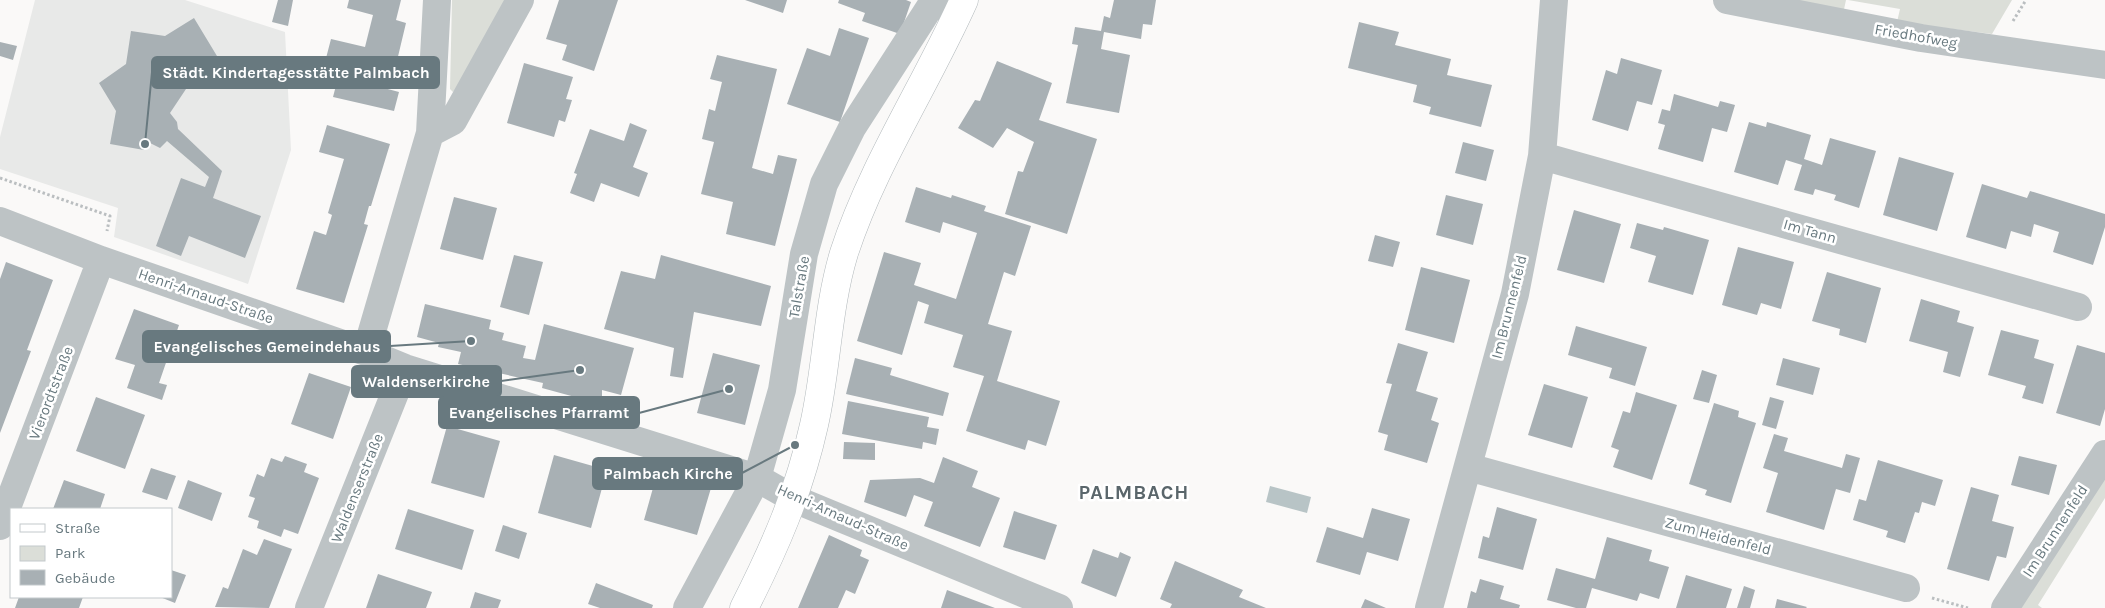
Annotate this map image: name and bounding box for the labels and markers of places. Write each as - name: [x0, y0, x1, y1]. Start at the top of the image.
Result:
- callout: Städt. Kindertagesstätte Palmbach: [152, 57, 439, 88]
- callout: Evangelisches Gemeindehaus: [143, 331, 390, 362]
- callout: Waldenserkirche: [352, 366, 501, 397]
- callout: Evangelisches Pfarramt: [439, 397, 639, 428]
- callout: Palmbach Kirche: [593, 458, 742, 489]

